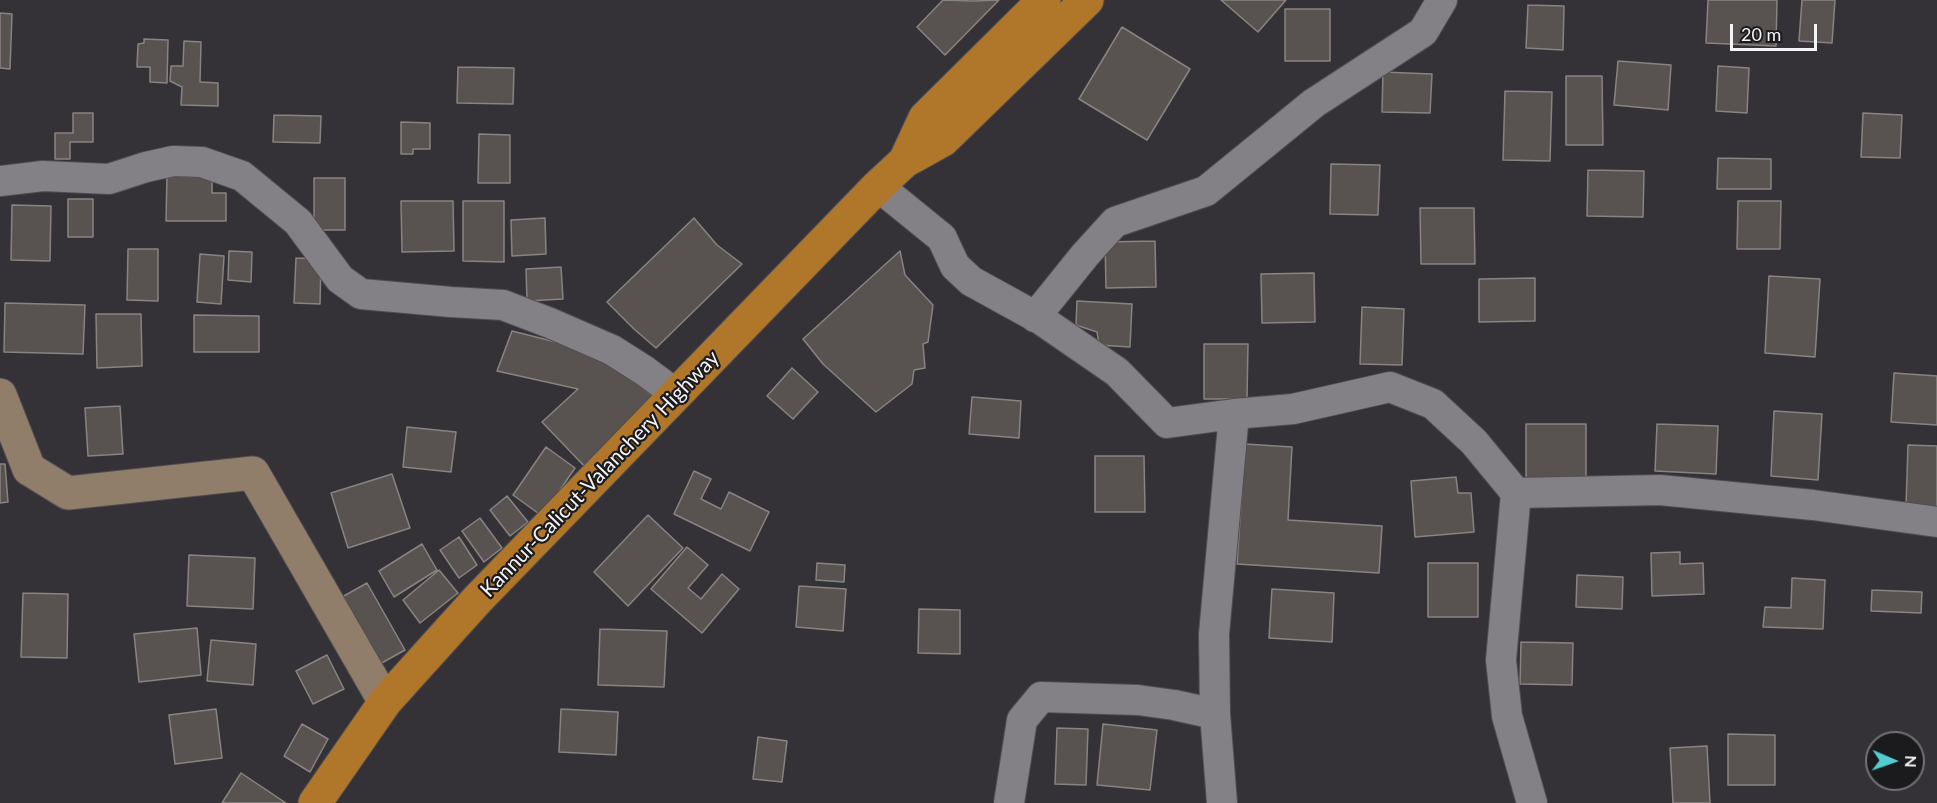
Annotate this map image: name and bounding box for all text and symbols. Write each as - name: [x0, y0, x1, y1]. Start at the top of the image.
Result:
- scale bar: [1733, 12, 1820, 50]
- text: 20 m: [1741, 23, 1781, 45]
- street label: Kannur-Calicut-Valanchery Highway: [475, 345, 725, 603]
- north arrow: [1865, 731, 1925, 791]
- text: N: [1902, 755, 1921, 768]

